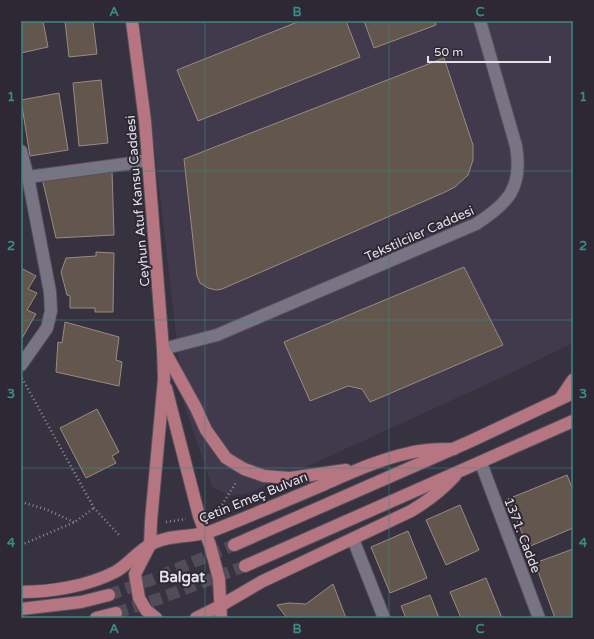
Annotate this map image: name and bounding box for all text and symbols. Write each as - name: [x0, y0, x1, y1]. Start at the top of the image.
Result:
- text: A: [109, 4, 119, 20]
- text: B: [292, 4, 302, 20]
- text: C: [475, 4, 485, 20]
- scale bar: [428, 38, 550, 64]
- text: 50 m: [434, 45, 463, 59]
- text: 1: [7, 89, 15, 105]
- text: 1: [579, 89, 587, 105]
- street label: Ceyhun Atuf Kansu Caddesi: [123, 115, 153, 287]
- street label: Tekstilciler Caddesi: [362, 203, 476, 265]
- text: 2: [7, 238, 15, 254]
- text: 2: [579, 238, 587, 254]
- text: 3: [7, 386, 15, 402]
- text: 3: [579, 386, 587, 402]
- street label: Çetin Emeç Bulvarı: [197, 469, 310, 527]
- street label: 1371. Cadde: [500, 495, 544, 575]
- text: 4: [7, 535, 16, 551]
- text: 4: [579, 535, 588, 551]
- district label: Balgat: [159, 568, 205, 587]
- text: A: [109, 621, 119, 637]
- text: B: [292, 621, 302, 637]
- text: C: [475, 621, 485, 637]

